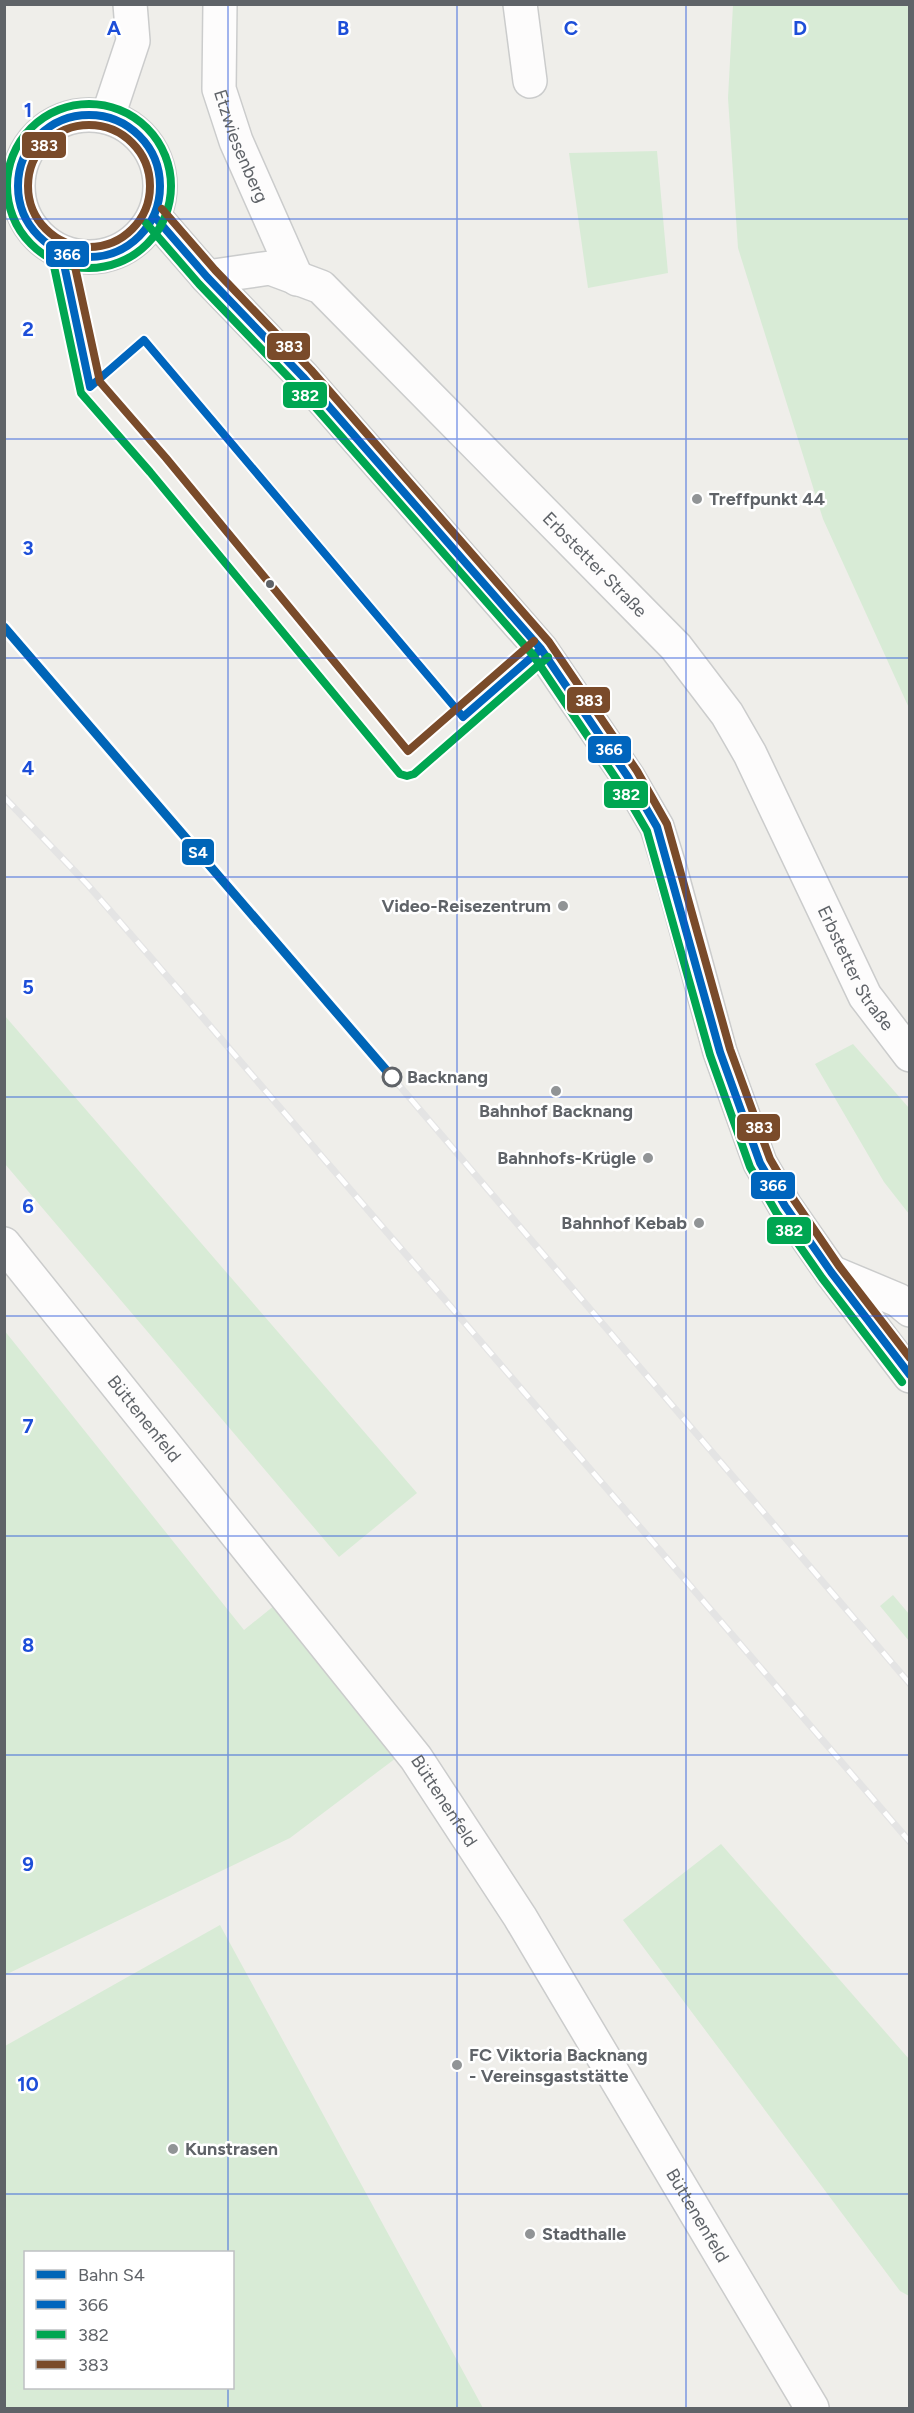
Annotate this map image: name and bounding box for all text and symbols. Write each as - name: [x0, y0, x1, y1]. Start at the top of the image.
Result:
- text: A: [107, 16, 122, 40]
- text: B: [337, 16, 349, 40]
- text: C: [564, 16, 578, 40]
- text: D: [793, 16, 807, 40]
- street label: Etzwiesenberg: [209, 87, 273, 206]
- text: 1: [24, 98, 32, 122]
- line badge: 383: [21, 131, 67, 159]
- text: 383: [30, 136, 58, 155]
- line badge: 366: [45, 240, 90, 268]
- text: 366: [53, 245, 81, 264]
- text: 2: [22, 317, 34, 341]
- line badge: 383: [266, 332, 311, 361]
- text: 383: [275, 337, 303, 356]
- line badge: 382: [282, 381, 328, 409]
- text: 382: [291, 386, 319, 405]
- place label: Treffpunkt 44: [709, 488, 825, 510]
- marker: Treffpunkt 44: [690, 492, 704, 506]
- street label: Erbstetter Straße: [538, 507, 652, 622]
- text: 3: [22, 536, 34, 560]
- unlabelled marker: [264, 578, 276, 590]
- line badge: 383: [566, 686, 611, 714]
- text: 383: [575, 691, 603, 710]
- line badge: 366: [587, 735, 632, 764]
- text: 366: [595, 740, 623, 759]
- text: 4: [22, 756, 35, 780]
- line badge: 382: [603, 780, 649, 809]
- text: 382: [612, 785, 640, 804]
- line badge: S4: [181, 838, 215, 866]
- text: S4: [188, 843, 208, 862]
- place label: Video-Reisezentrum: [381, 895, 551, 917]
- marker: Video-Reisezentrum: [556, 899, 570, 913]
- street label: Erbstetter Straße: [813, 902, 899, 1035]
- text: 5: [22, 975, 34, 999]
- place label: Backnang: [407, 1066, 488, 1088]
- marker: Backnang: [382, 1067, 402, 1087]
- marker: Bahnhof Backnang: [549, 1084, 563, 1098]
- place label: Bahnhof Backnang: [479, 1100, 633, 1122]
- line badge: 383: [736, 1113, 781, 1142]
- text: 383: [745, 1118, 773, 1137]
- place label: Bahnhofs-Krügle: [497, 1147, 636, 1169]
- marker: Bahnhofs-Krügle: [641, 1151, 655, 1165]
- line badge: 366: [750, 1171, 796, 1200]
- text: 366: [759, 1176, 787, 1195]
- text: 6: [22, 1194, 34, 1218]
- place label: Bahnhof Kebab: [561, 1212, 687, 1234]
- marker: Bahnhof Kebab: [692, 1216, 706, 1230]
- line badge: 382: [766, 1216, 812, 1245]
- text: 382: [775, 1221, 803, 1240]
- street label: Büttenenfeld: [103, 1371, 186, 1467]
- text: 7: [22, 1414, 34, 1438]
- text: 8: [22, 1633, 34, 1657]
- street label: Büttenenfeld: [406, 1751, 482, 1851]
- text: 9: [22, 1852, 34, 1876]
- place label: FC Viktoria Backnang - Vereinsgaststätte: [469, 2044, 648, 2087]
- marker: FC Viktoria Backnang - Vereinsgaststätte: [450, 2058, 464, 2072]
- text: 10: [17, 2072, 39, 2096]
- place label: Kunstrasen: [185, 2138, 278, 2160]
- marker: Kunstrasen: [166, 2142, 180, 2156]
- street label: Büttenenfeld: [661, 2165, 734, 2266]
- place label: Stadthalle: [542, 2223, 626, 2245]
- marker: Stadthalle: [523, 2227, 537, 2241]
- legend: [24, 2251, 234, 2389]
- text: Bahn S4: [78, 2264, 145, 2286]
- text: 366: [78, 2294, 108, 2316]
- text: 382: [78, 2324, 109, 2346]
- text: 383: [78, 2354, 109, 2376]

